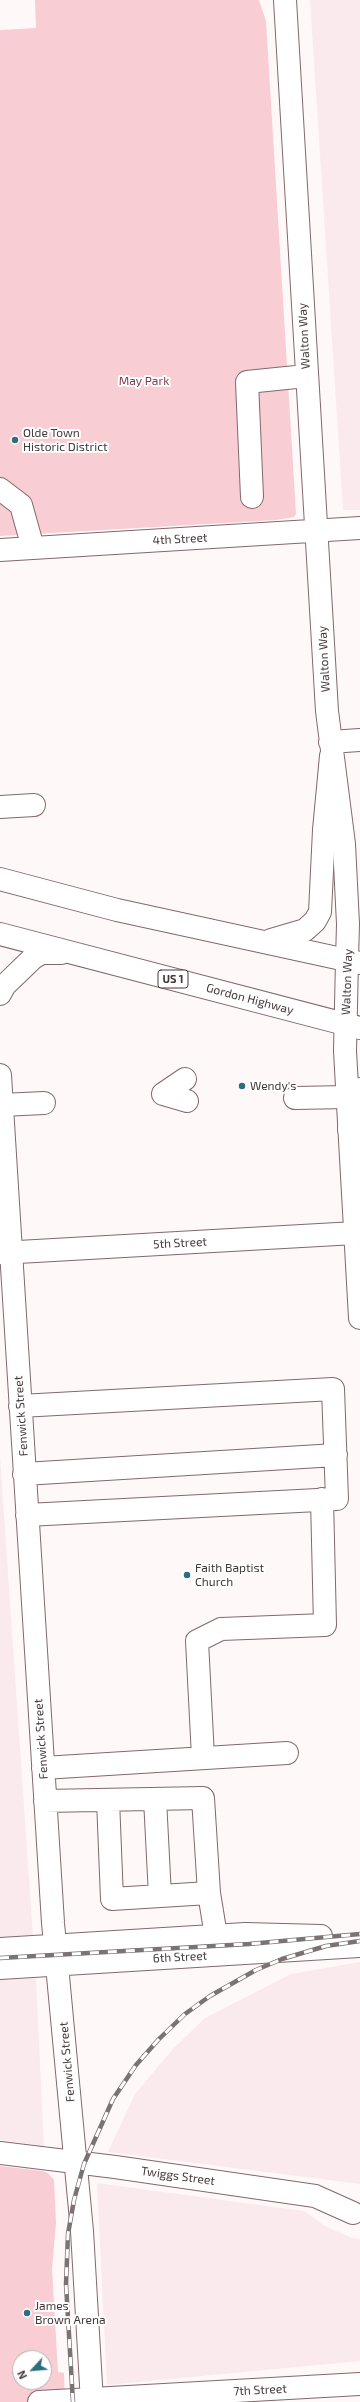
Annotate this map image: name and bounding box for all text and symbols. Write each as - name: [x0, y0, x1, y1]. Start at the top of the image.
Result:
- street label: Walton Way: [295, 302, 313, 370]
- park label: May Park: [119, 374, 169, 388]
- place label: Olde Town Historic District: [23, 426, 108, 454]
- marker: Olde Town Historic District: [10, 435, 20, 445]
- street label: 4th Street: [152, 530, 208, 548]
- street label: Walton Way: [315, 625, 333, 693]
- street label: Walton Way: [339, 949, 355, 1015]
- road number: US 1: [158, 970, 188, 988]
- street label: Gordon Highway: [205, 980, 295, 1018]
- place label: Wendy's: [250, 1079, 296, 1093]
- marker: Wendy's: [237, 1081, 247, 1091]
- street label: 5th Street: [153, 1234, 207, 1252]
- street label: Fenwick Street: [11, 1375, 31, 1457]
- place label: Faith Baptist Church: [195, 1561, 264, 1589]
- marker: Faith Baptist Church: [182, 1570, 192, 1580]
- street label: Fenwick Street: [31, 1698, 51, 1780]
- street label: 6th Street: [152, 1948, 208, 1966]
- street label: Fenwick Street: [56, 2021, 78, 2103]
- street label: Twiggs Street: [140, 2164, 216, 2188]
- place label: James Brown Arena: [35, 2299, 106, 2327]
- marker: James Brown Arena: [22, 2308, 32, 2318]
- north arrow: [12, 2350, 52, 2390]
- text: N: [14, 2369, 29, 2381]
- street label: 7th Street: [233, 2381, 287, 2399]

